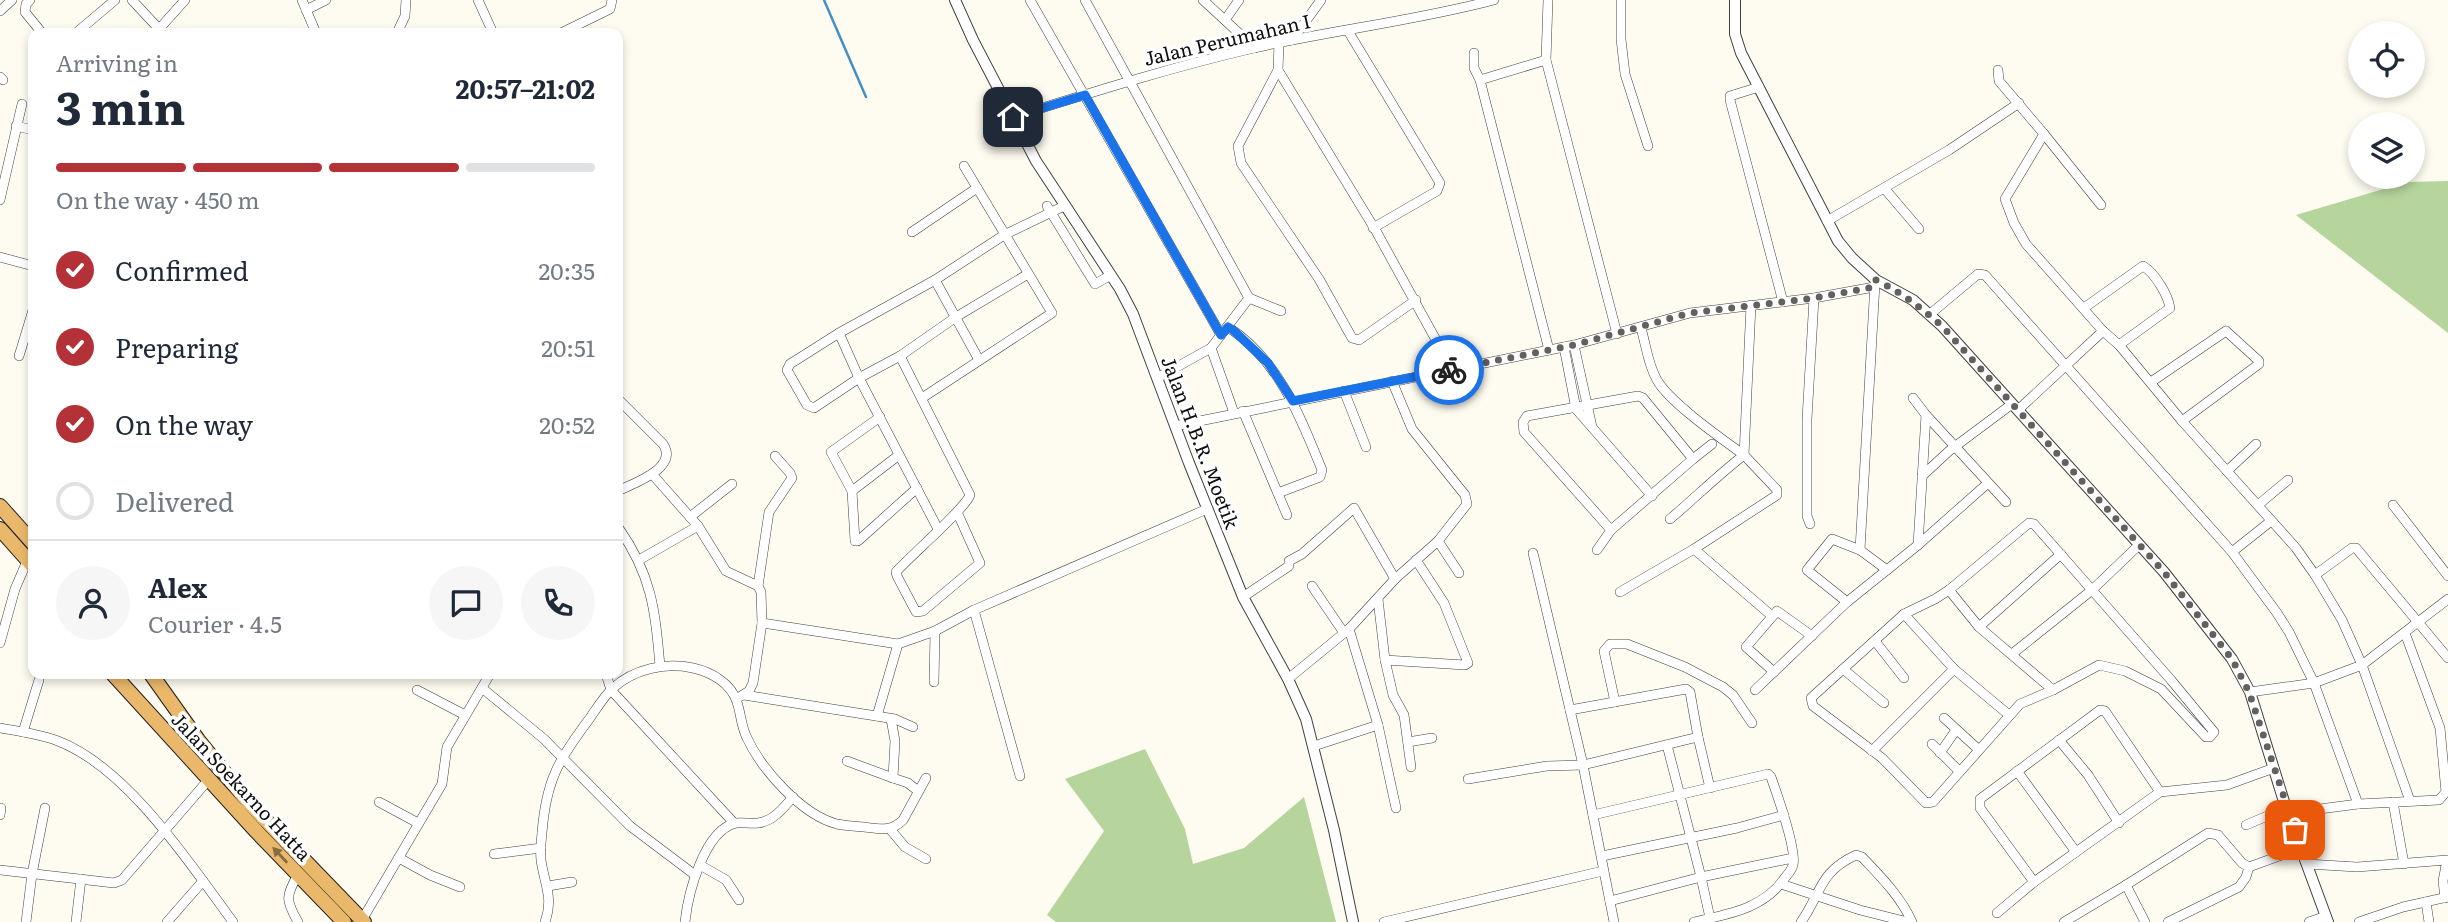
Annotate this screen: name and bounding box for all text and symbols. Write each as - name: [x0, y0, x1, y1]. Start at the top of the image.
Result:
- street label: Jalan Perumahan I: [1141, 6, 1313, 72]
- map controls: [2348, 21, 2425, 189]
- button: locate: [2348, 21, 2425, 98]
- text: Arriving in: [56, 45, 178, 79]
- text: 20:57–21:02: [455, 68, 595, 107]
- text: 3 min: [56, 71, 186, 139]
- pin: [983, 87, 1043, 147]
- icon: home: [994, 98, 1032, 136]
- button: layers: [2348, 112, 2425, 189]
- text: On the way · 450 m: [56, 182, 260, 216]
- text: Confirmed: [115, 250, 249, 289]
- icon: check: [56, 251, 94, 289]
- text: 20:35: [539, 253, 595, 287]
- text: Preparing: [115, 327, 238, 366]
- icon: check: [56, 328, 94, 366]
- text: 20:51: [541, 330, 595, 364]
- courier: [1414, 335, 1484, 405]
- icon: bike: [1430, 351, 1468, 389]
- street label: Jalan H.B.R. Moetik: [1155, 352, 1247, 533]
- text: On the way: [115, 404, 253, 443]
- icon: check: [56, 405, 94, 443]
- text: 20:52: [539, 407, 595, 441]
- text: Delivered: [115, 481, 234, 520]
- button: person: [56, 566, 130, 640]
- button: chat: [429, 566, 503, 640]
- button: phone: [521, 566, 595, 640]
- text: Alex: [148, 567, 207, 606]
- text: Courier · 4.5: [148, 606, 282, 640]
- street label: Jalan Soekarno Hatta: [166, 706, 319, 867]
- pin: [2265, 800, 2325, 860]
- icon: bag: [2276, 811, 2314, 849]
- one-way arrow: [271, 847, 288, 864]

